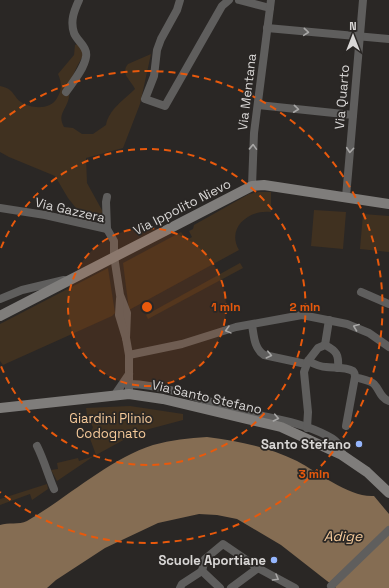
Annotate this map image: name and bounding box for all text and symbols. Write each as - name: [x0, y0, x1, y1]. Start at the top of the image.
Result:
- north arrow: [333, 16, 373, 56]
- text: N: [349, 19, 357, 33]
- one-way arrow: [303, 27, 309, 36]
- street label: Via Mentana: [234, 52, 260, 132]
- street label: Via Quarto: [331, 64, 353, 130]
- one-way arrow: [293, 104, 299, 113]
- one-way arrow: [249, 144, 258, 150]
- one-way arrow: [345, 147, 354, 153]
- street label: Via Ippolito Nievo: [130, 175, 234, 239]
- street label: Via Gazzera: [33, 194, 107, 226]
- text: 1 min: [211, 299, 241, 315]
- text: 2 min: [289, 299, 321, 315]
- centre of rings: [140, 300, 154, 314]
- one-way arrow: [352, 324, 359, 332]
- one-way arrow: [225, 325, 232, 333]
- one-way arrow: [265, 351, 272, 359]
- street label: Via Santo Stefano: [150, 376, 264, 418]
- park label: Giardini Plinio Codognato: [69, 410, 153, 442]
- one-way arrow: [273, 414, 279, 422]
- place label: Santo Stefano: [261, 436, 351, 453]
- marker: Santo Stefano: [354, 439, 364, 449]
- text: 3 min: [298, 466, 330, 482]
- water label: Adige: [324, 527, 363, 545]
- place label: Scuole Aportiane: [158, 552, 266, 569]
- marker: Scuole Aportiane: [269, 555, 279, 565]
- one-way arrow: [272, 573, 279, 580]

